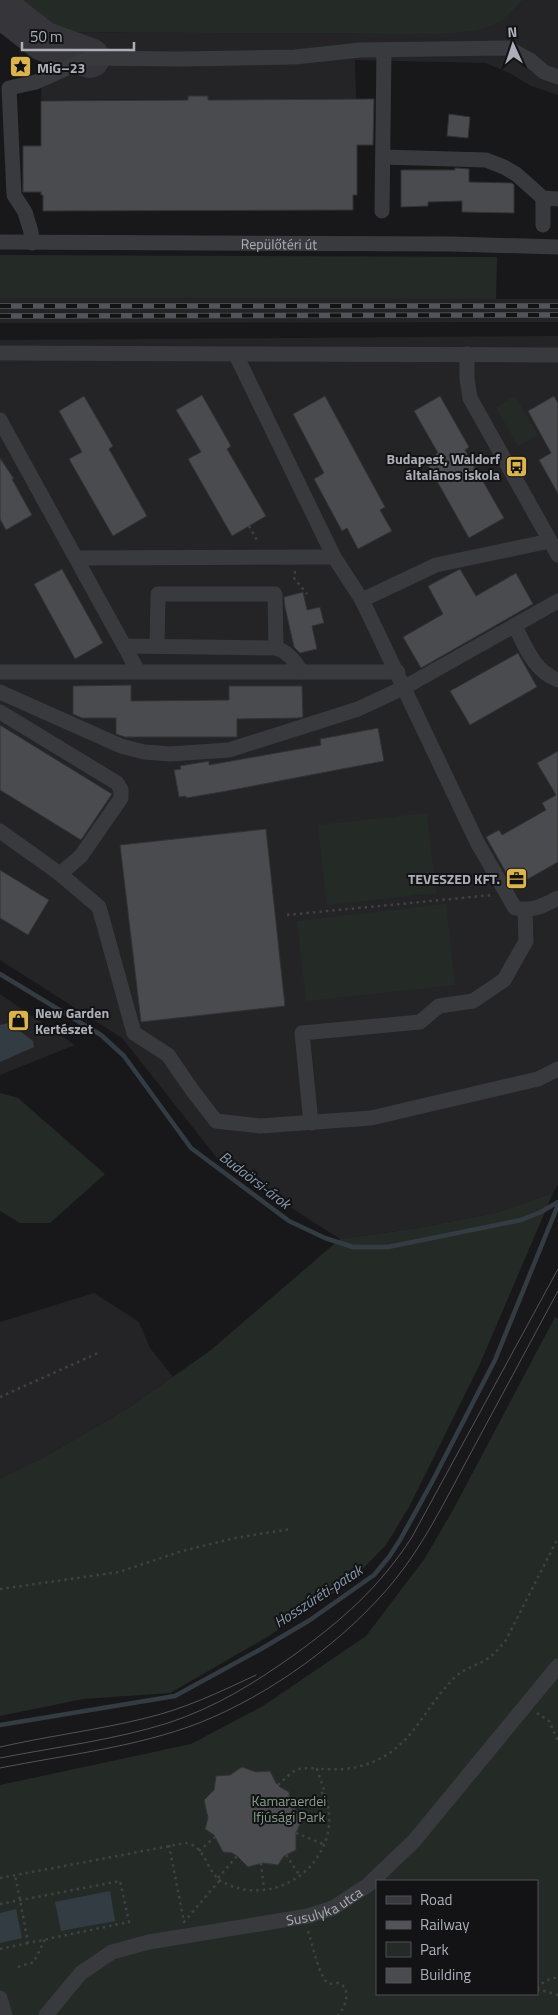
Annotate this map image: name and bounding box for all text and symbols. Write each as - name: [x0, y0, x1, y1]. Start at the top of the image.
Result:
- scale bar: [22, 20, 135, 52]
- north arrow: [488, 20, 538, 70]
- text: N: [507, 21, 518, 42]
- text: 50 m: [30, 25, 63, 48]
- place icon: MiG–23: [9, 55, 33, 79]
- place label: MiG–23: [37, 57, 85, 78]
- street label: Repülőtéri út: [241, 233, 317, 254]
- place label: Budapest, Waldorf általános iskola: [387, 448, 500, 485]
- bus stop icon: Budapest, Waldorf általános iskola: [504, 454, 528, 478]
- office icon: TEVESZED KFT.: [504, 866, 528, 890]
- place label: TEVESZED KFT.: [408, 868, 500, 889]
- place label: New Garden Kertészet: [35, 1002, 109, 1039]
- shop icon: New Garden Kertészet: [7, 1008, 31, 1032]
- water label: Budaörsi-árok: [215, 1146, 297, 1216]
- water label: Hosszúréti-patak: [269, 1557, 369, 1633]
- park label: Kamaraerdei Ifjúsági Park: [252, 1790, 326, 1827]
- legend: [376, 1880, 538, 1995]
- street label: Susulyka utca: [284, 1881, 366, 1930]
- text: Road: [420, 1888, 452, 1911]
- text: Railway: [420, 1913, 470, 1936]
- text: Park: [420, 1938, 449, 1961]
- text: Building: [420, 1963, 471, 1986]

